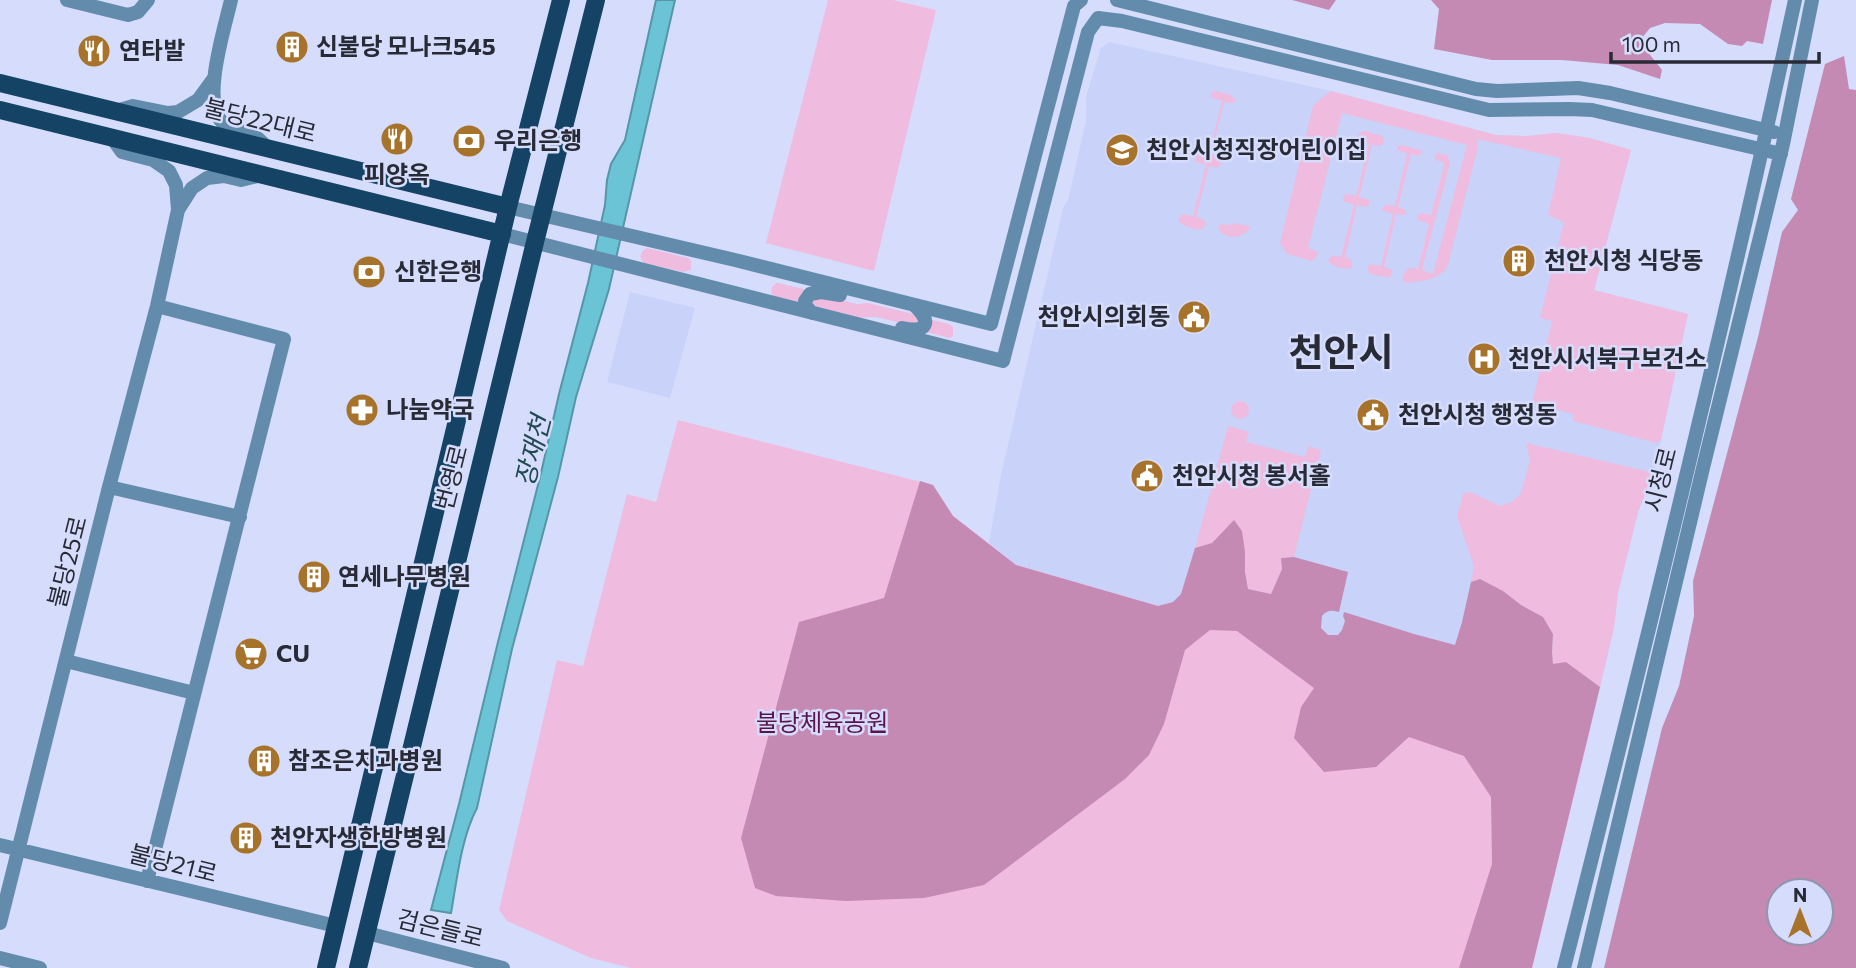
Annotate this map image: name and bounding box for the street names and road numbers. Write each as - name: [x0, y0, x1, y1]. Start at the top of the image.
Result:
- street label: 불당22대로: [201, 92, 320, 148]
- street label: 번영로: [428, 442, 473, 513]
- street label: 시청로: [1637, 444, 1682, 515]
- street label: 불당25로: [41, 513, 92, 610]
- street label: 불당21로: [126, 838, 220, 887]
- street label: 검은들로: [394, 903, 487, 952]

